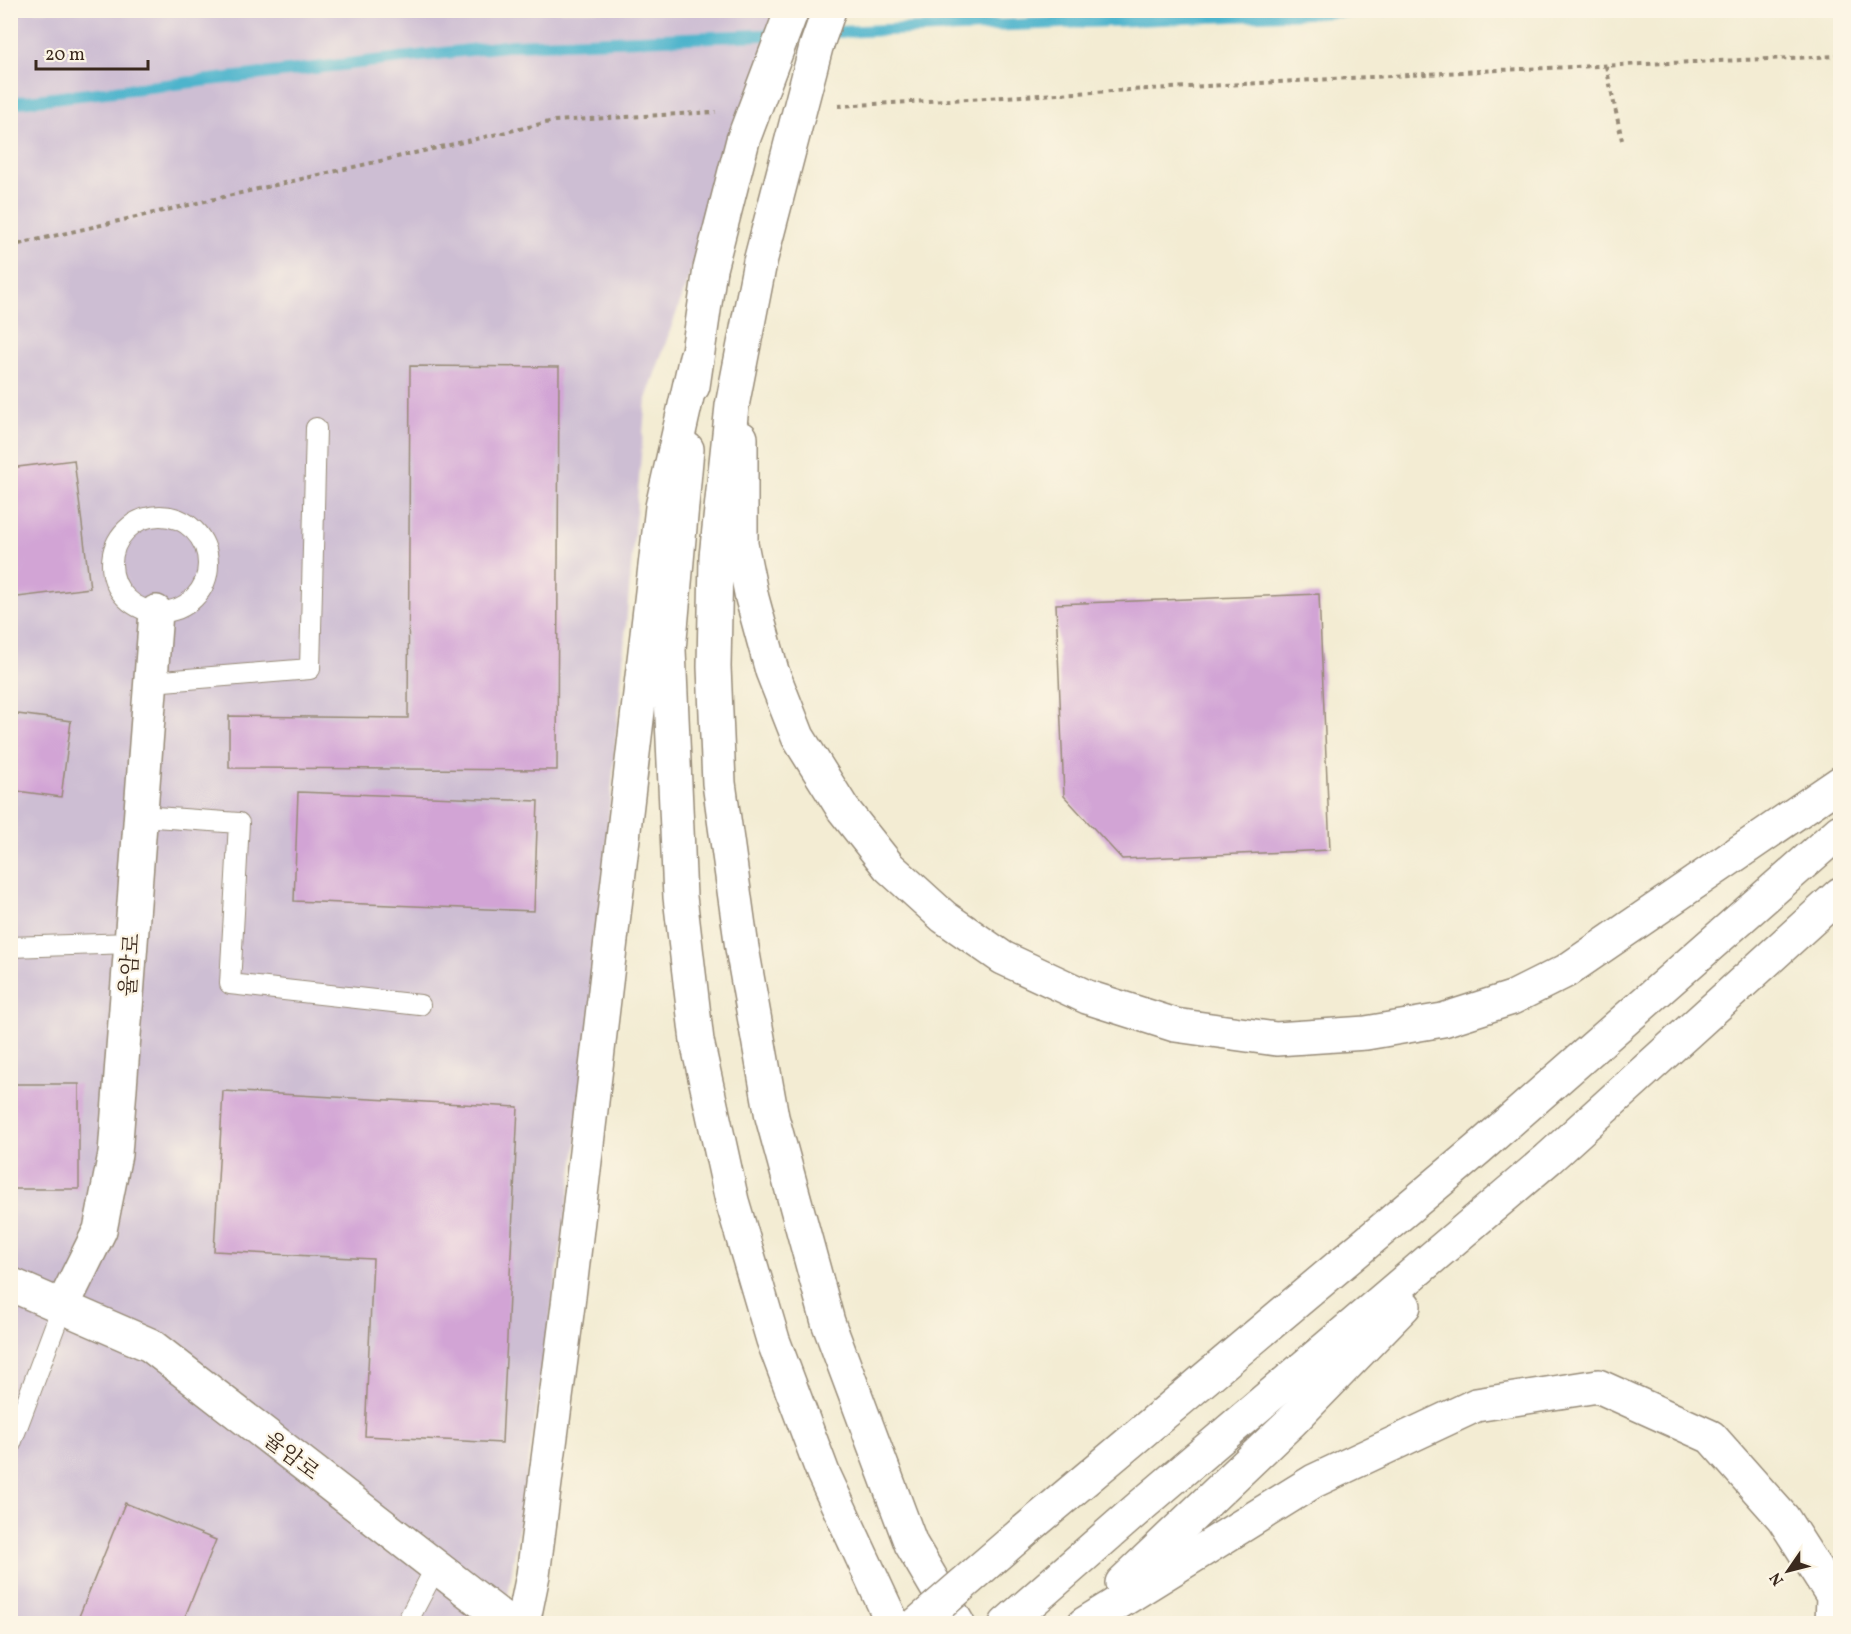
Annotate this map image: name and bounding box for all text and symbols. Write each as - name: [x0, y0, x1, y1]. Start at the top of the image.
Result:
- scale bar: [36, 33, 148, 71]
- text: 20 m: [45, 43, 85, 68]
- street label: 율암로: [114, 932, 149, 998]
- street label: 율암로: [256, 1425, 325, 1489]
- north arrow: [1758, 1541, 1818, 1601]
- text: N: [1765, 1567, 1790, 1590]

